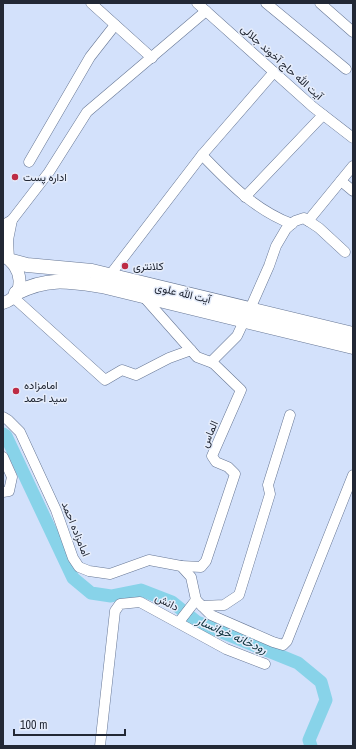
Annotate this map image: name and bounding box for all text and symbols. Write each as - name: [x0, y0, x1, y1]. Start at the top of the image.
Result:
- street label: آیت الله حاج آخوند جلالی: [237, 21, 327, 104]
- place label: اداره پست: [23, 170, 67, 185]
- marker: اداره پست: [10, 172, 20, 182]
- place label: کلانتری: [133, 259, 164, 273]
- marker: کلانتری: [120, 261, 130, 271]
- street label: آیت الله علوی: [154, 280, 214, 307]
- place label: امامزاده سید احمد: [24, 378, 67, 405]
- marker: امامزاده سید احمد: [11, 386, 21, 396]
- street label: الماس: [197, 418, 221, 450]
- street label: امامزاده احمد: [59, 499, 93, 559]
- street label: دانش: [153, 590, 181, 614]
- water label: رودخانه خوانسار: [193, 612, 270, 658]
- scale bar: [14, 711, 125, 737]
- text: 100 m: [20, 717, 47, 733]

